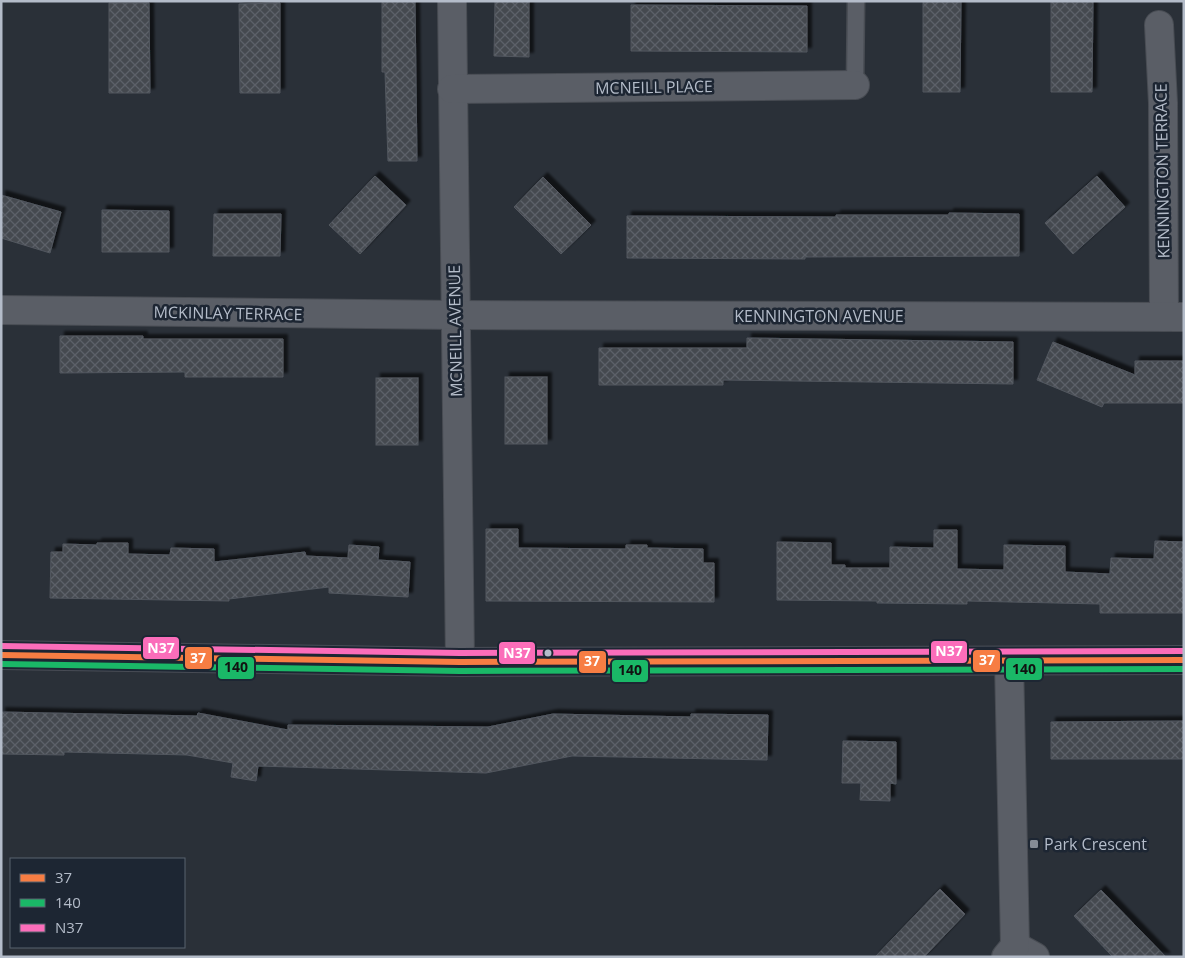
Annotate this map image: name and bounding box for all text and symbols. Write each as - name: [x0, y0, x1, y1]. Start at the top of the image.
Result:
- street label: MCNEILL PLACE: [595, 75, 713, 99]
- street label: KENNINGTON TERRACE: [1149, 83, 1175, 259]
- street label: MCNEILL AVENUE: [443, 265, 467, 397]
- street label: MCKINLAY TERRACE: [153, 301, 303, 325]
- street label: KENNINGTON AVENUE: [734, 305, 904, 327]
- line badge: N37: [142, 636, 180, 660]
- text: N37: [147, 638, 175, 657]
- line badge: N37: [930, 640, 968, 664]
- line badge: N37: [498, 641, 536, 665]
- text: N37: [935, 641, 963, 660]
- text: N37: [503, 643, 531, 662]
- line badge: 37: [184, 646, 213, 670]
- text: 37: [190, 648, 206, 667]
- unlabelled marker: [543, 648, 553, 658]
- line badge: 37: [972, 649, 1001, 673]
- line badge: 37: [578, 650, 607, 674]
- text: 37: [979, 650, 995, 669]
- text: 37: [584, 651, 600, 670]
- line badge: 140: [217, 656, 255, 680]
- text: 140: [224, 657, 248, 676]
- line badge: 140: [1005, 657, 1043, 681]
- line badge: 140: [611, 659, 649, 683]
- text: 140: [1012, 659, 1036, 678]
- text: 140: [618, 660, 642, 679]
- place label: Park Crescent: [1044, 833, 1147, 855]
- marker: Park Crescent: [1028, 838, 1040, 850]
- legend: [10, 858, 185, 948]
- text: 37: [55, 867, 72, 887]
- text: 140: [55, 892, 81, 912]
- text: N37: [55, 917, 83, 937]

